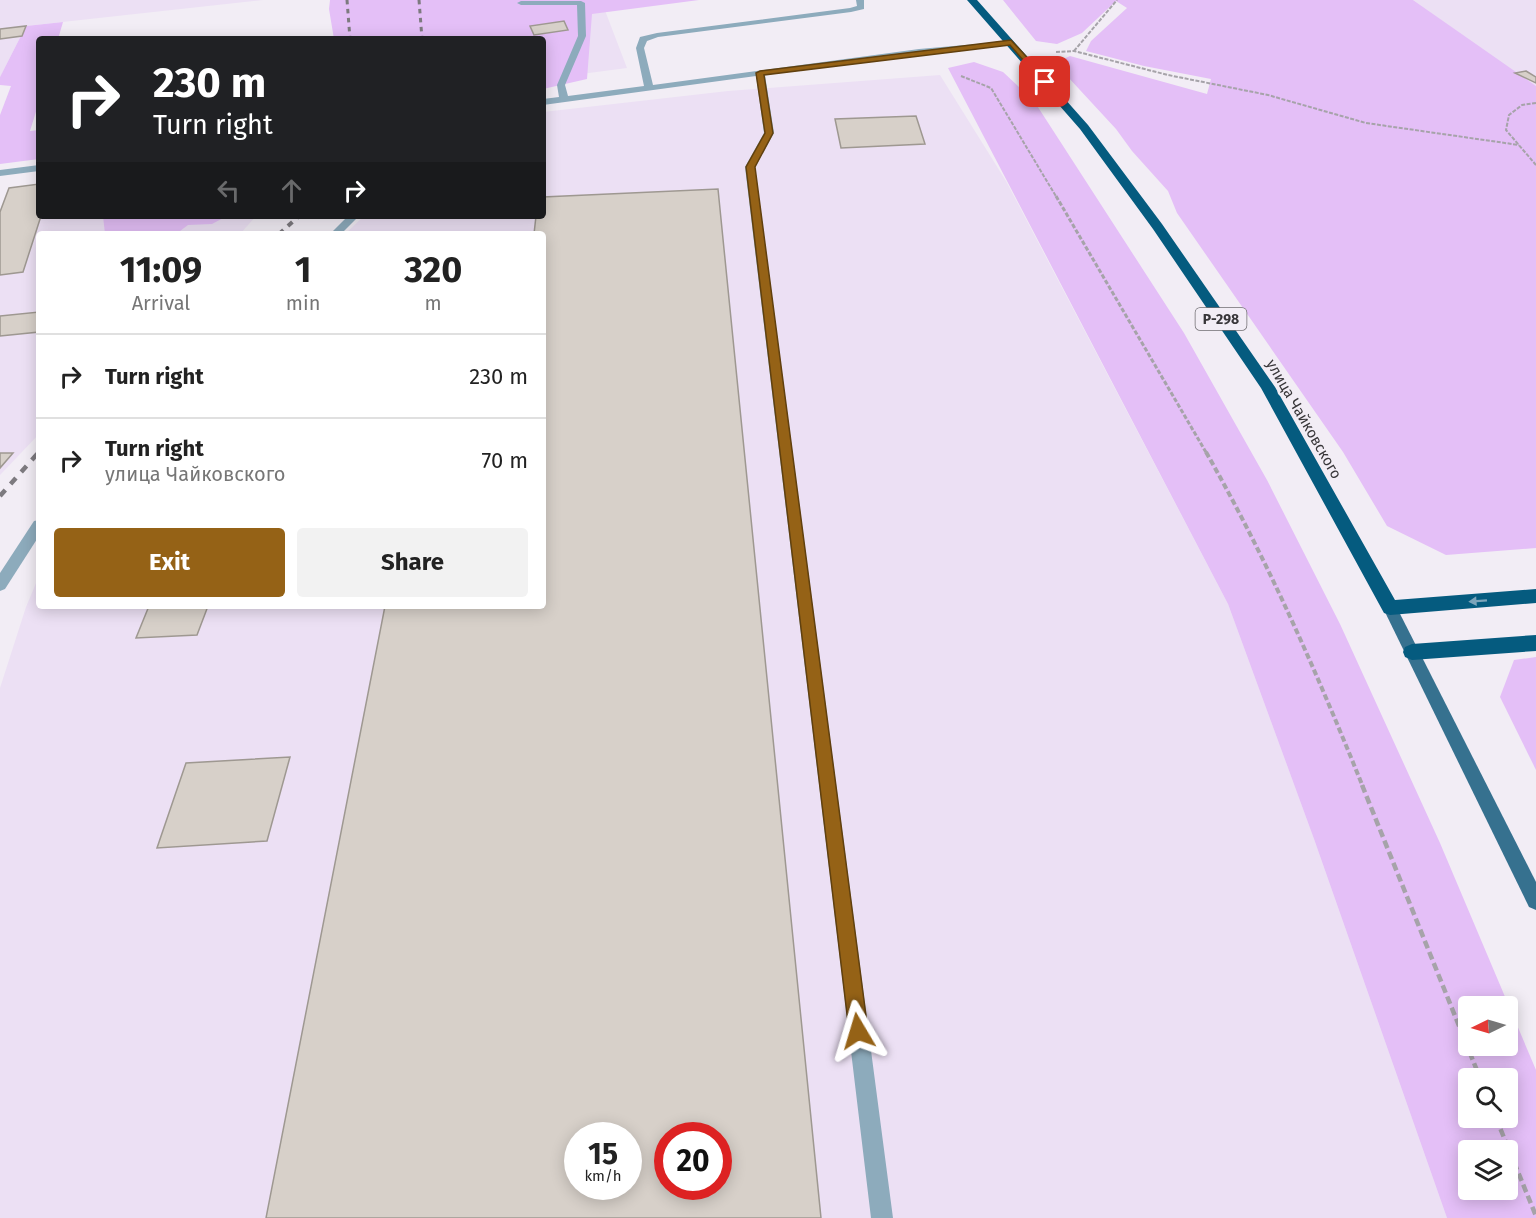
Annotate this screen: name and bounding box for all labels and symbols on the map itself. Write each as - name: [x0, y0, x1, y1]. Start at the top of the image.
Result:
- pin: [1019, 56, 1070, 107]
- road number: Р-298: [1196, 308, 1246, 330]
- street label: улица Чайковского: [1262, 356, 1346, 482]
- one-way arrow: [1468, 596, 1487, 606]
- north arrow: [1458, 996, 1518, 1056]
- position arrow: [826, 999, 890, 1063]
- speed limit sign: 20: [654, 1122, 732, 1200]

